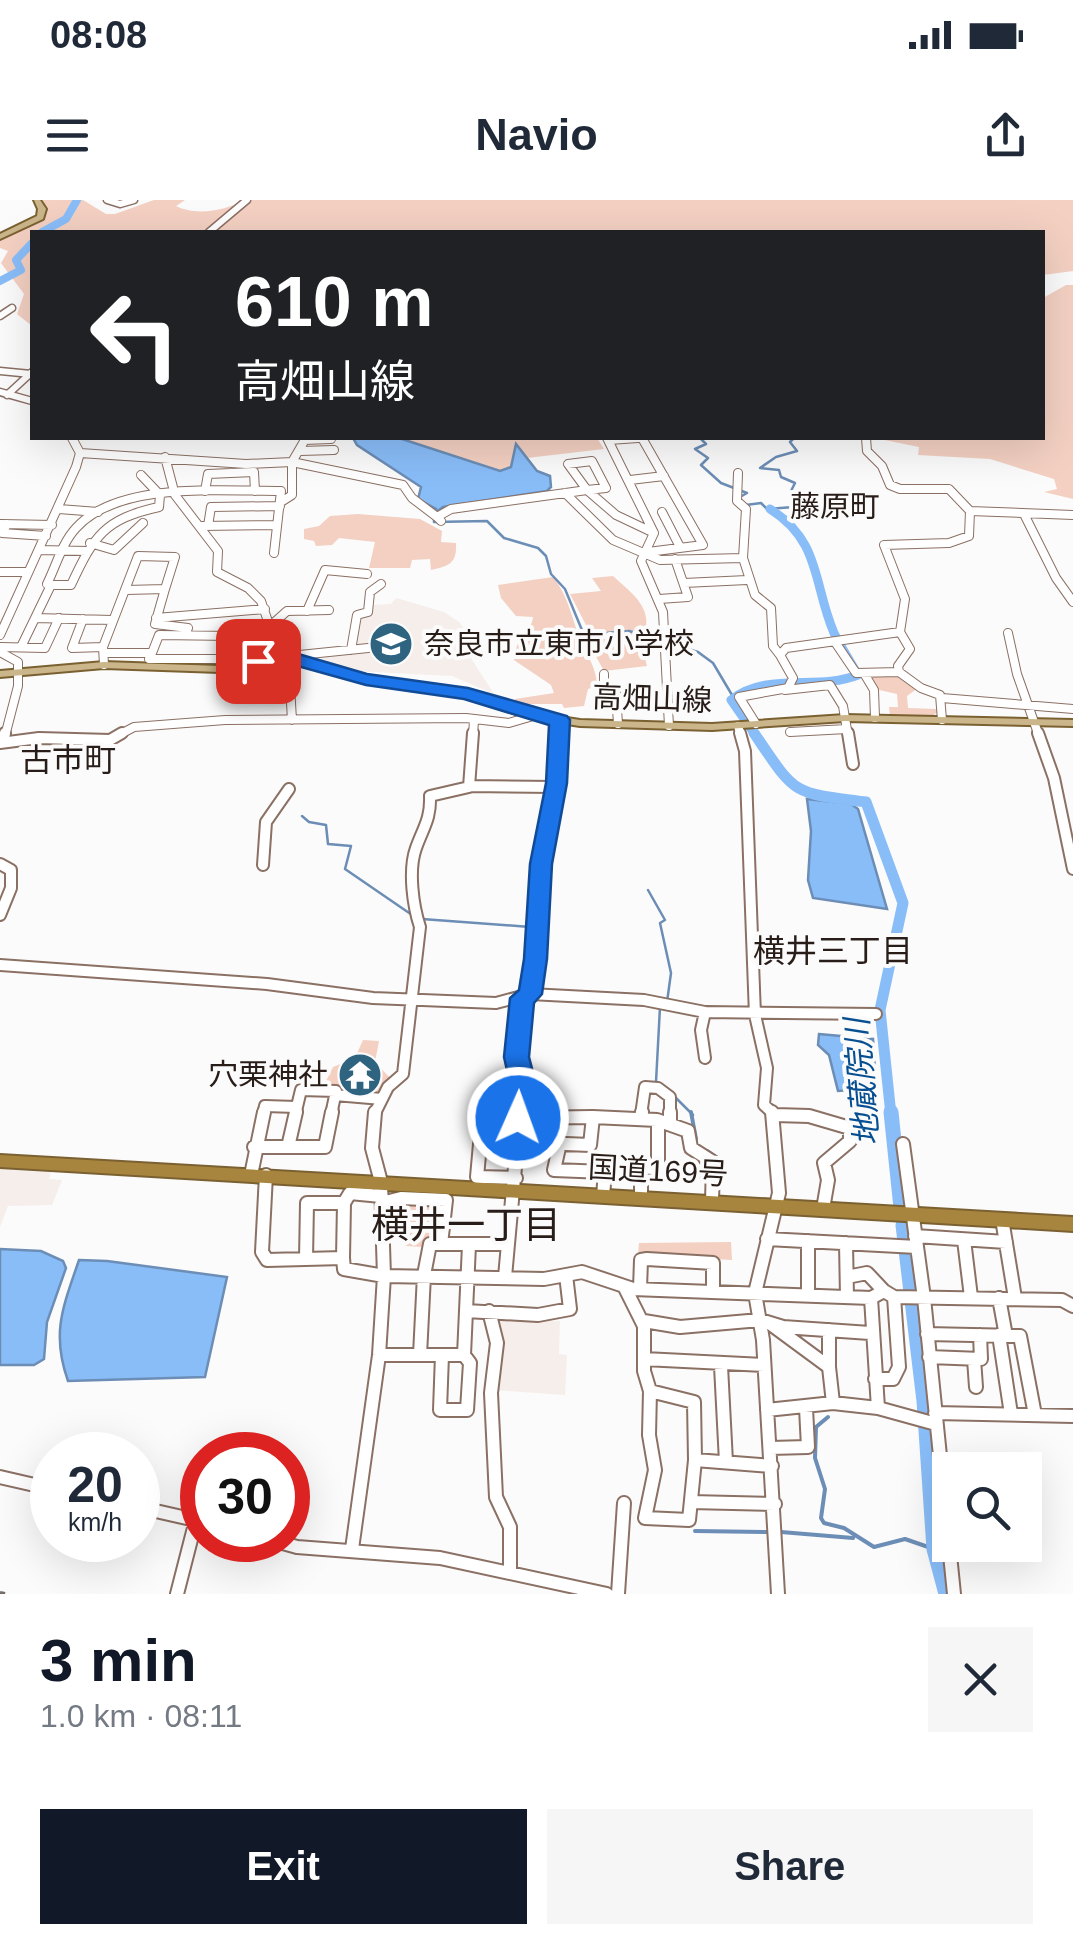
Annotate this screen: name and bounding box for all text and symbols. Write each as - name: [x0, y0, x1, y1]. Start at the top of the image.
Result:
- text: 08:08: [50, 14, 147, 56]
- icon: menu: [40, 108, 95, 163]
- icon: share: [978, 108, 1033, 163]
- text: Navio: [475, 109, 598, 160]
- text: 610 m: [235, 263, 433, 341]
- icon: left: [70, 270, 200, 400]
- text: 高畑山線: [235, 356, 415, 407]
- district label: 藤原町: [790, 490, 880, 523]
- pin: [216, 619, 301, 704]
- school or university icon: 奈良市立東市小学校: [368, 621, 414, 667]
- place label: 奈良市立東市小学校: [424, 627, 694, 660]
- icon: arrive: [231, 634, 286, 689]
- street label: 高畑山線: [591, 680, 713, 717]
- district label: 古市町: [20, 742, 116, 778]
- district label: 横井三丁目: [753, 933, 913, 969]
- water label: 地蔵院川: [838, 1014, 886, 1147]
- temple icon: 穴栗神社: [337, 1052, 383, 1098]
- place label: 穴栗神社: [208, 1058, 328, 1091]
- position arrow: [466, 1066, 570, 1170]
- street label: 国道169号: [587, 1150, 729, 1191]
- district label: 横井一丁目: [371, 1204, 561, 1246]
- speed limit sign: 30: [180, 1432, 310, 1562]
- map controls: [932, 1452, 1042, 1562]
- button: search: [932, 1452, 1042, 1562]
- text: 20: [67, 1457, 123, 1513]
- text: km/h: [68, 1508, 122, 1536]
- text: 3 min: [40, 1627, 197, 1694]
- button: close: [928, 1627, 1033, 1732]
- text: 1.0 km · 08:11: [40, 1698, 242, 1734]
- button: Exit: [40, 1809, 527, 1924]
- button: Share: [547, 1809, 1033, 1924]

